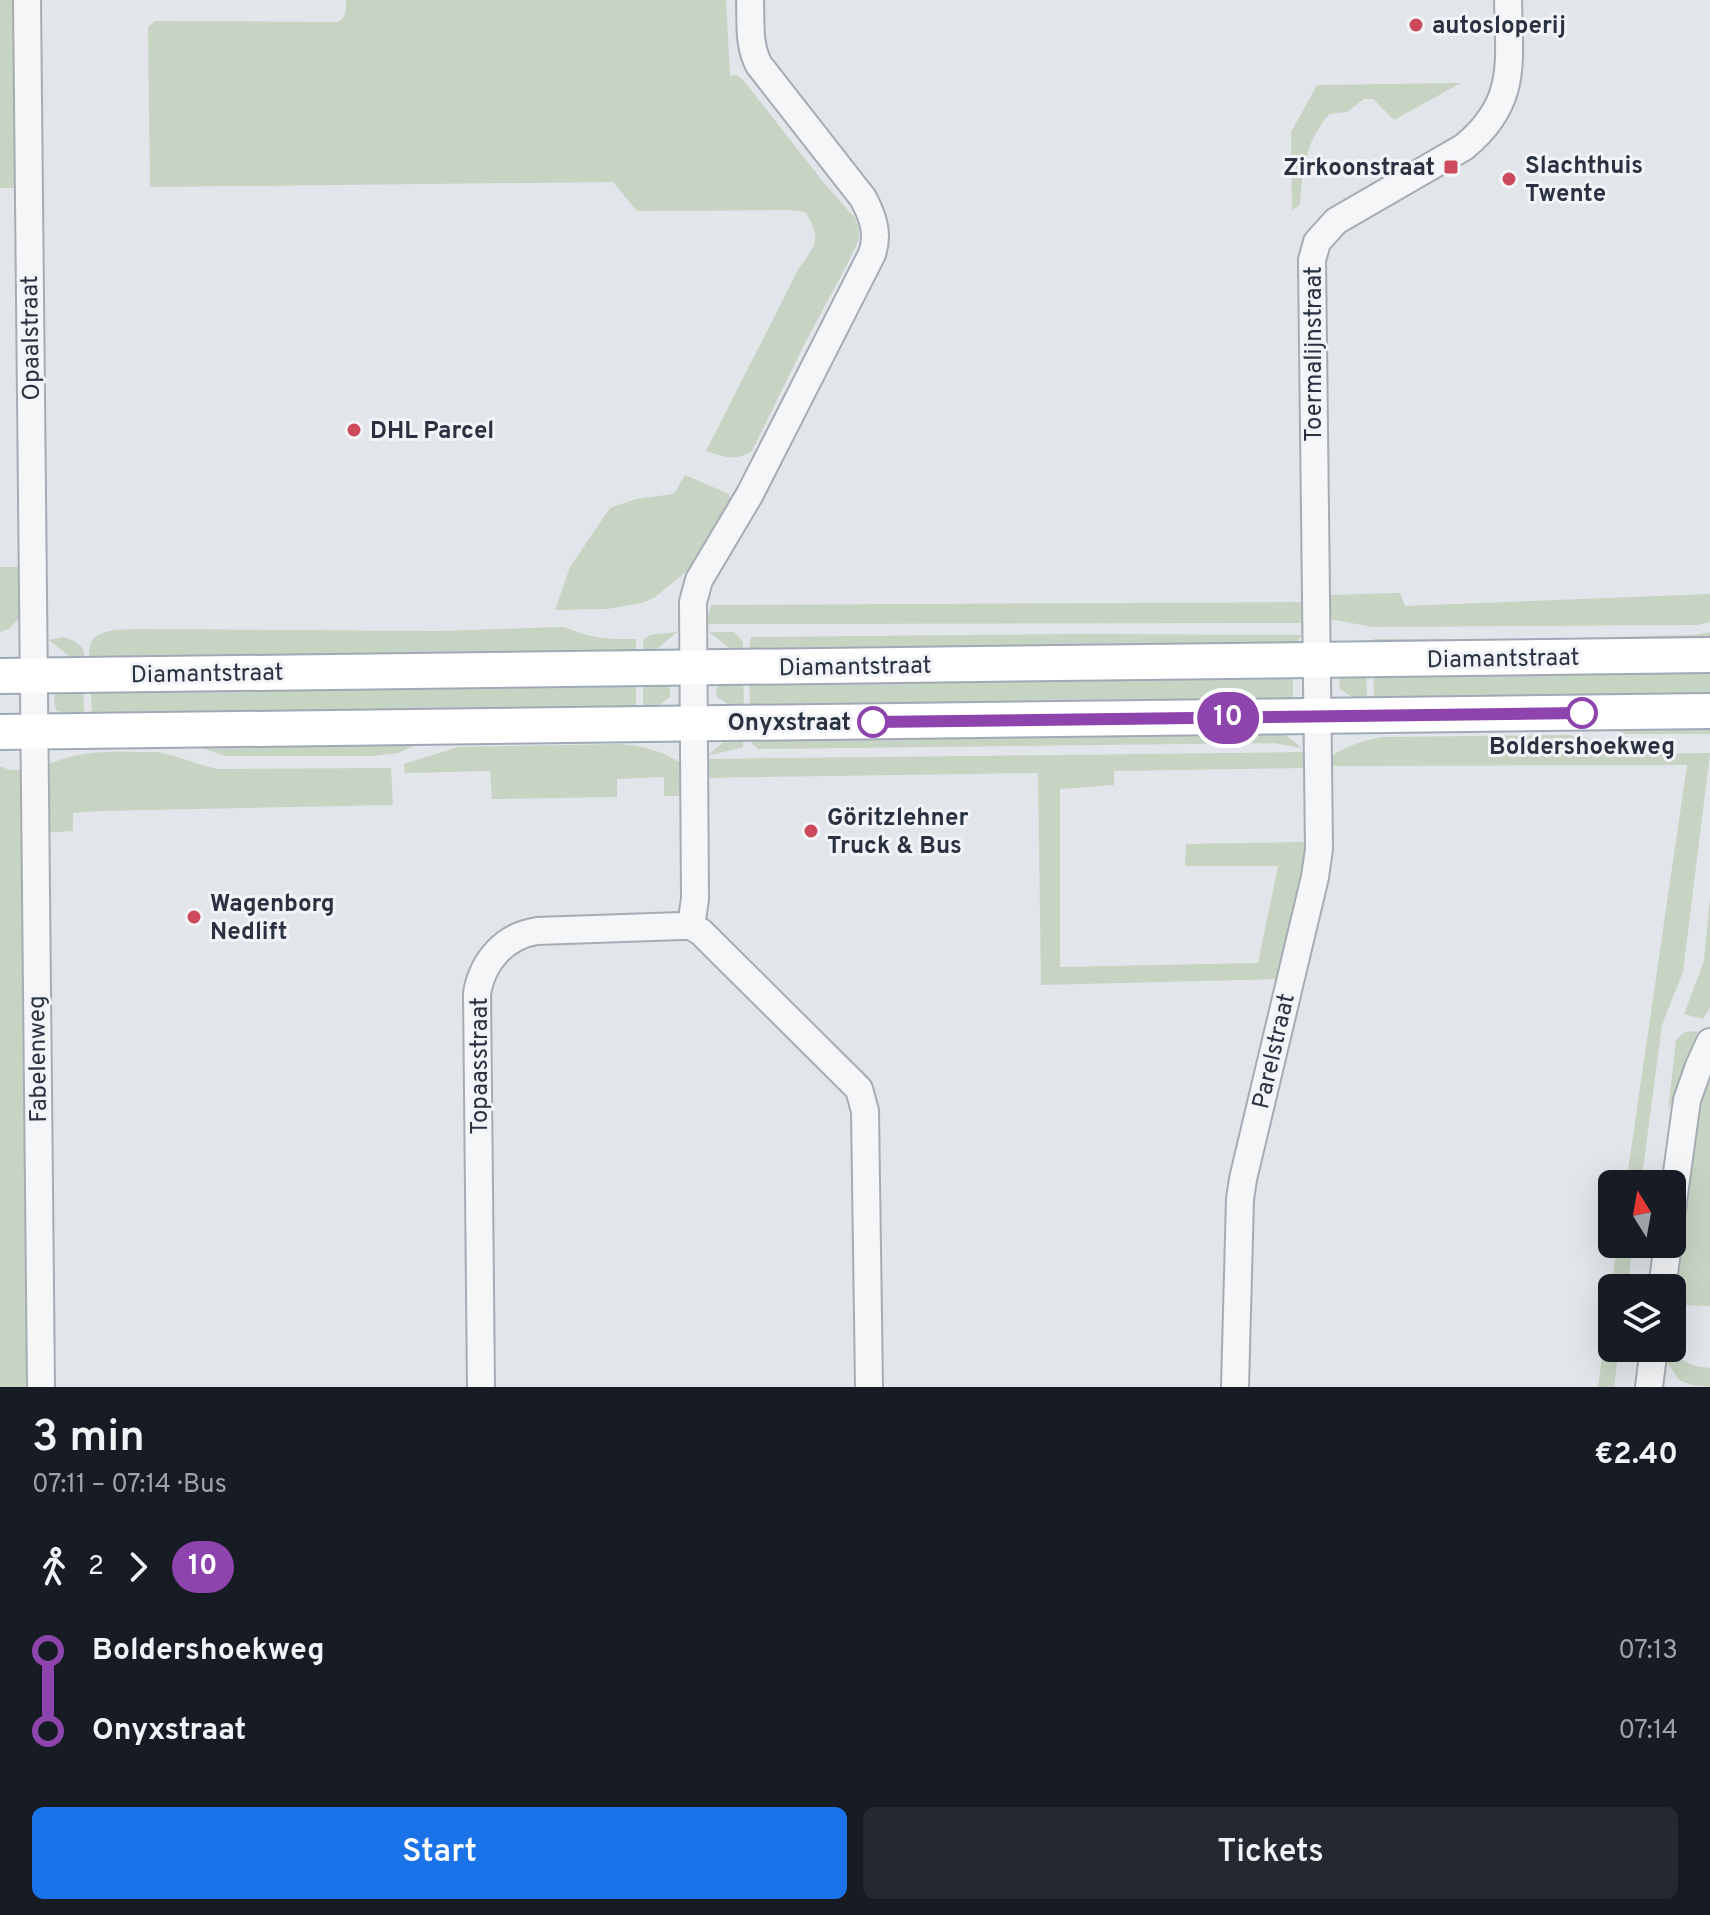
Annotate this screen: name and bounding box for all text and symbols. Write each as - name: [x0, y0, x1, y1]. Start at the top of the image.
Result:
- place label: autosloperij: [1432, 12, 1566, 42]
- marker: autosloperij: [1407, 16, 1425, 34]
- place label: Slachthuis Twente: [1525, 152, 1643, 210]
- place label: Zirkoonstraat: [1283, 154, 1435, 184]
- marker: Zirkoonstraat: [1442, 158, 1460, 176]
- marker: Slachthuis Twente: [1500, 170, 1518, 188]
- street label: Toermalijnstraat: [1300, 266, 1330, 442]
- street label: Opaalstraat: [16, 275, 48, 401]
- place label: DHL Parcel: [370, 417, 494, 447]
- marker: DHL Parcel: [345, 421, 363, 439]
- street label: Diamantstraat: [1426, 644, 1580, 676]
- street label: Diamantstraat: [778, 652, 932, 684]
- street label: Diamantstraat: [130, 659, 284, 691]
- line badge: 10: [1192, 692, 1264, 744]
- marker: Boldershoekweg: [1567, 698, 1597, 728]
- text: 10: [1213, 700, 1243, 736]
- marker: Onyxstraat: [858, 707, 888, 737]
- place label: Onyxstraat: [728, 709, 851, 739]
- place label: Boldershoekweg: [1489, 733, 1675, 763]
- place label: Göritzlehner Truck & Bus: [827, 804, 968, 862]
- marker: Göritzlehner Truck & Bus: [802, 822, 820, 840]
- place label: Wagenborg Nedlift: [210, 890, 335, 948]
- marker: Wagenborg Nedlift: [185, 908, 203, 926]
- street label: Parelstraat: [1247, 991, 1303, 1112]
- street label: Fabelenweg: [23, 995, 55, 1123]
- street label: Topaasstraat: [466, 997, 496, 1135]
- north arrow: [1598, 1170, 1686, 1258]
- map controls: [1598, 1170, 1686, 1362]
- button: layers: [1598, 1274, 1686, 1362]
- text: 3 min: [32, 1411, 145, 1467]
- text: €2.40: [1594, 1437, 1678, 1474]
- text: 07:11 – 07:14 · Bus: [32, 1469, 227, 1502]
- icon: walk: [32, 1545, 76, 1589]
- icon: forward: [116, 1545, 160, 1589]
- text: 10: [188, 1549, 218, 1585]
- text: 2: [88, 1551, 104, 1584]
- text: Boldershoekweg: [92, 1633, 325, 1670]
- text: 07:13: [1618, 1635, 1678, 1668]
- text: Onyxstraat: [92, 1713, 246, 1750]
- text: 07:14: [1618, 1715, 1678, 1748]
- button: Start: [32, 1807, 847, 1899]
- button: Tickets: [863, 1807, 1678, 1899]

